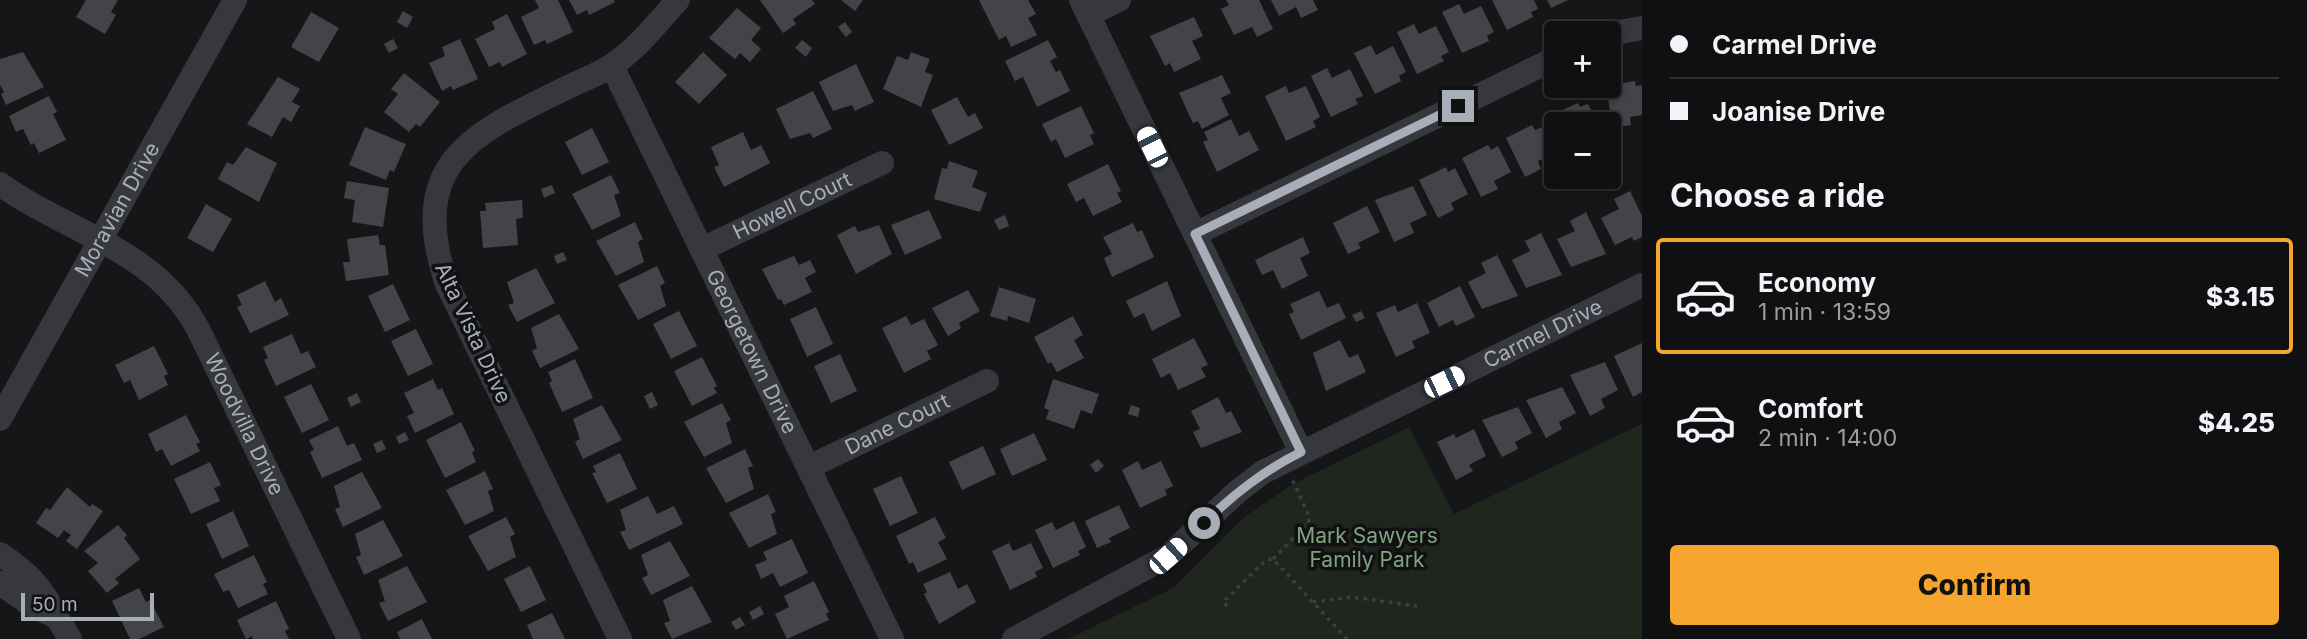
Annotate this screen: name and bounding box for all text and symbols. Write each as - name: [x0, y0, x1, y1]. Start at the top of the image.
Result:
- map controls: [1544, 21, 1621, 189]
- button: +: [1544, 21, 1621, 98]
- text: Carmel Drive: [1712, 29, 1877, 60]
- route end: [1442, 90, 1474, 122]
- text: Joanise Drive: [1712, 96, 1885, 127]
- button: −: [1544, 112, 1621, 189]
- car: [1134, 124, 1171, 170]
- street label: Moravian Drive: [69, 138, 165, 281]
- street label: Howell Court: [729, 166, 855, 244]
- text: Choose a ride: [1670, 176, 1885, 215]
- street label: Alta Vista Drive: [430, 259, 517, 407]
- street label: Georgetown Drive: [701, 265, 803, 438]
- icon: car: [1674, 265, 1737, 328]
- text: Economy: [1758, 267, 1876, 298]
- text: $3.15: [2206, 281, 2275, 312]
- street label: Carmel Drive: [1479, 294, 1606, 373]
- text: 1 min · 13:59: [1758, 298, 1891, 326]
- street label: Woodvilla Drive: [200, 349, 290, 499]
- car: [1421, 363, 1468, 401]
- street label: Dane Court: [841, 388, 953, 460]
- icon: car: [1674, 391, 1737, 454]
- text: Comfort: [1758, 393, 1863, 424]
- text: $4.25: [2198, 407, 2275, 438]
- text: 2 min · 14:00: [1758, 424, 1897, 452]
- route start: [1188, 507, 1220, 539]
- park label: Mark Sawyers Family Park: [1296, 523, 1438, 572]
- car: [1146, 534, 1191, 578]
- button: Confirm: [1670, 545, 2279, 625]
- scale bar: [21, 590, 154, 622]
- text: 50 m: [32, 593, 78, 616]

